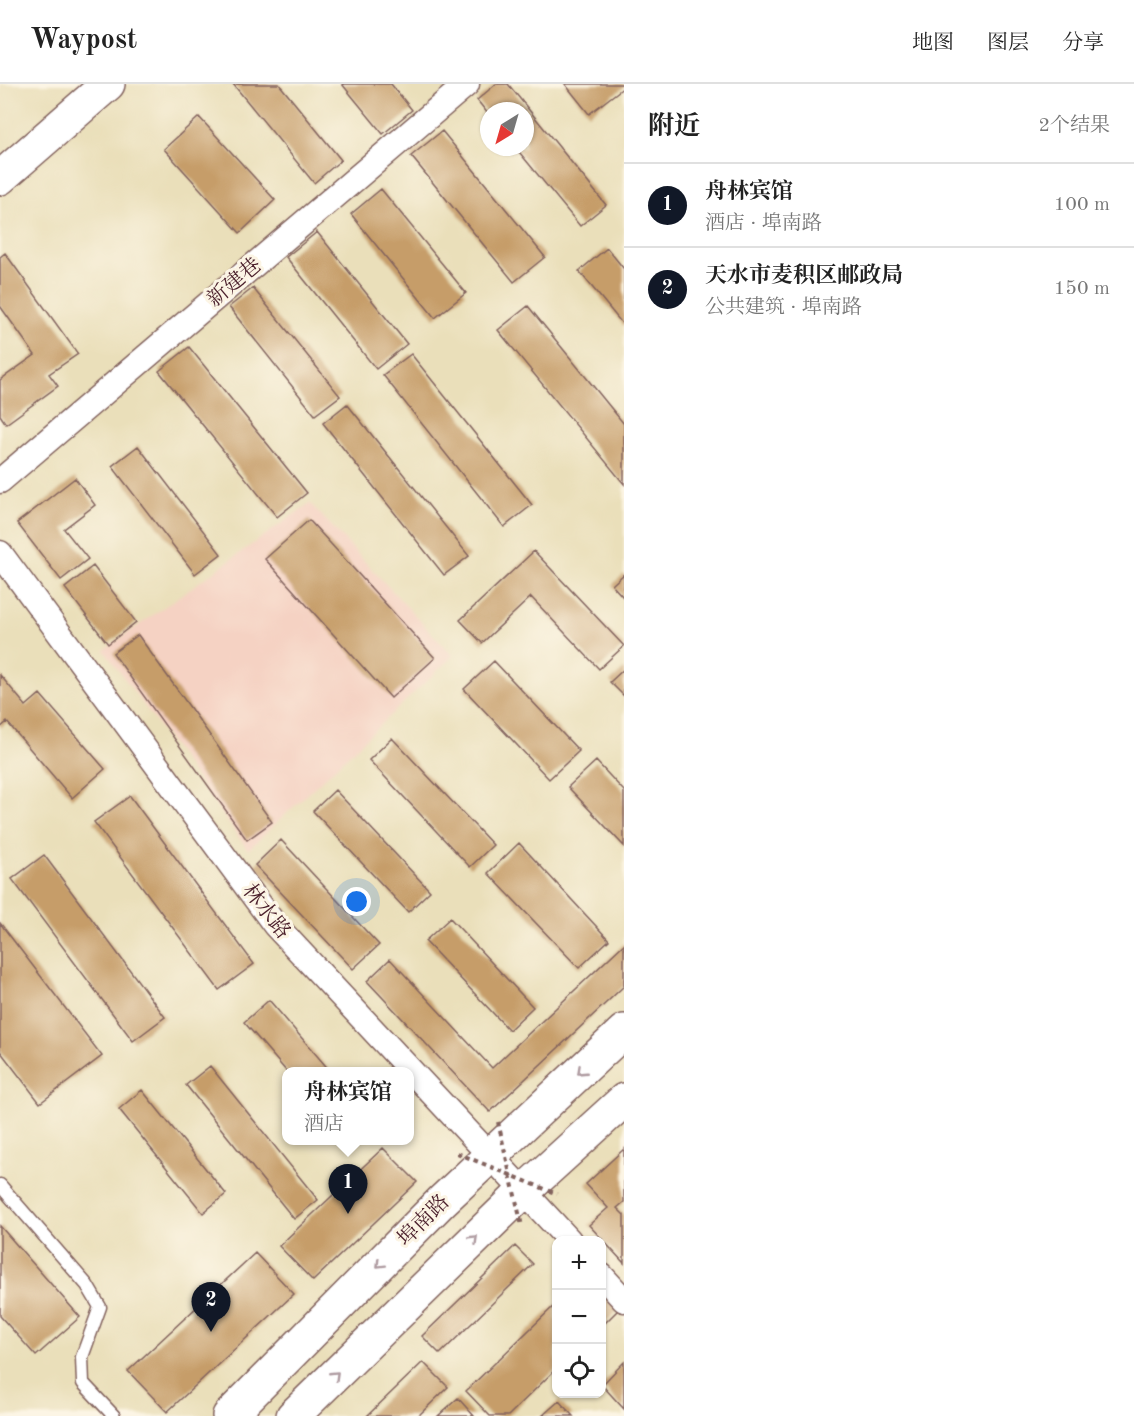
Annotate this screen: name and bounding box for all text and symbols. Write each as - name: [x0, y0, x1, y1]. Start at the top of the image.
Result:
- text: Waypost: [30, 27, 137, 55]
- text: 地图: [912, 33, 954, 54]
- text: 图层: [987, 33, 1029, 54]
- text: 分享: [1062, 33, 1104, 54]
- north arrow: [480, 102, 534, 156]
- text: 附近: [648, 114, 700, 140]
- text: 2个结果: [1038, 116, 1110, 136]
- text: 舟林宾馆: [705, 181, 793, 203]
- text: 1: [662, 195, 673, 215]
- text: 100 m: [1054, 195, 1110, 215]
- text: 酒店 · 埠南路: [705, 214, 822, 234]
- street label: 新建巷: [203, 253, 266, 311]
- text: 天水市麦积区邮政局: [705, 265, 903, 287]
- text: 2: [662, 279, 673, 299]
- text: 150 m: [1054, 279, 1110, 299]
- text: 公共建筑 · 埠南路: [705, 298, 862, 318]
- street label: 林水路: [238, 879, 295, 943]
- your location: [342, 887, 371, 916]
- one-way arrow: [577, 1063, 588, 1074]
- popup: [282, 1067, 414, 1145]
- text: 舟林宾馆: [304, 1082, 392, 1104]
- text: 酒店: [304, 1115, 344, 1135]
- pin: 1: [328, 1164, 368, 1214]
- street label: 埠南路: [393, 1190, 454, 1251]
- one-way arrow: [468, 1235, 478, 1246]
- map controls: [552, 1236, 606, 1398]
- button: +: [552, 1236, 606, 1290]
- one-way arrow: [376, 1256, 387, 1267]
- pin: 2: [192, 1282, 230, 1332]
- button: −: [552, 1290, 606, 1344]
- button: locate: [552, 1344, 606, 1398]
- one-way arrow: [327, 1372, 338, 1383]

